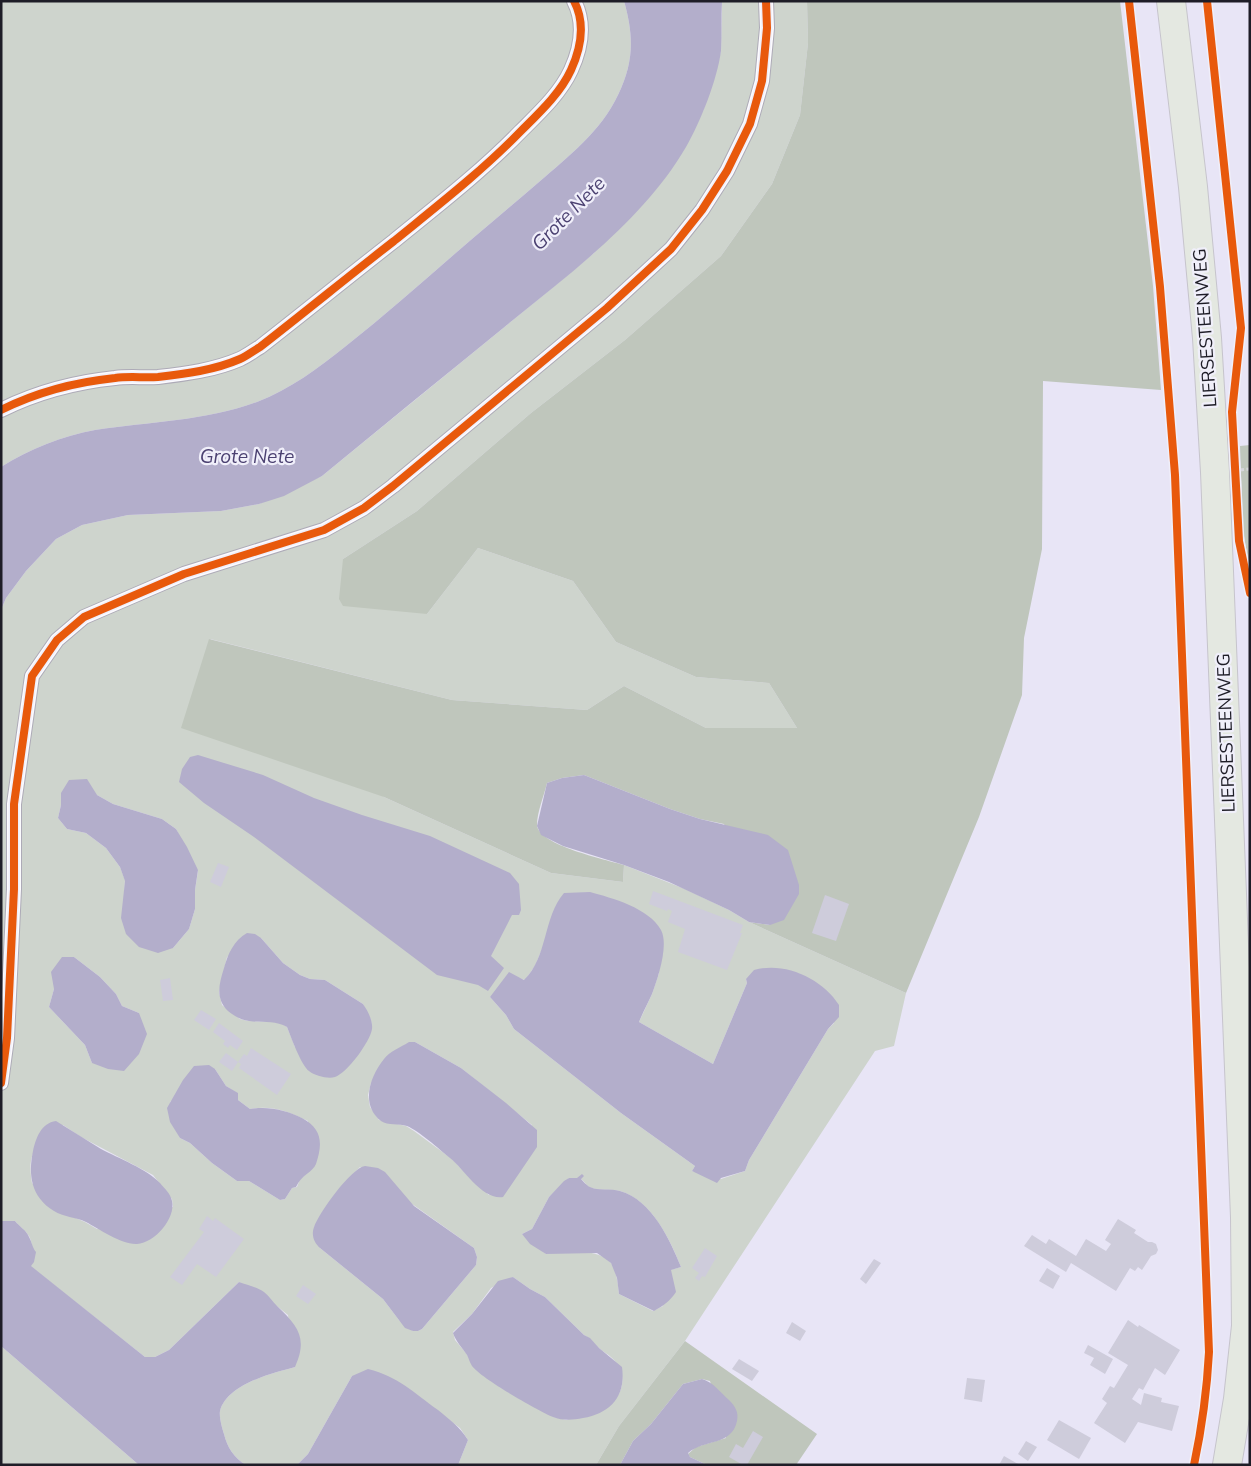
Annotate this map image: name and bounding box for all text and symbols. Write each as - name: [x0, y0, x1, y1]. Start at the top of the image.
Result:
- water label: Grote Nete: [526, 171, 610, 255]
- street label: LIERSESTEENWEG: [1187, 248, 1222, 408]
- water label: Grote Nete: [200, 444, 294, 468]
- street label: LIERSESTEENWEG: [1211, 653, 1240, 813]

